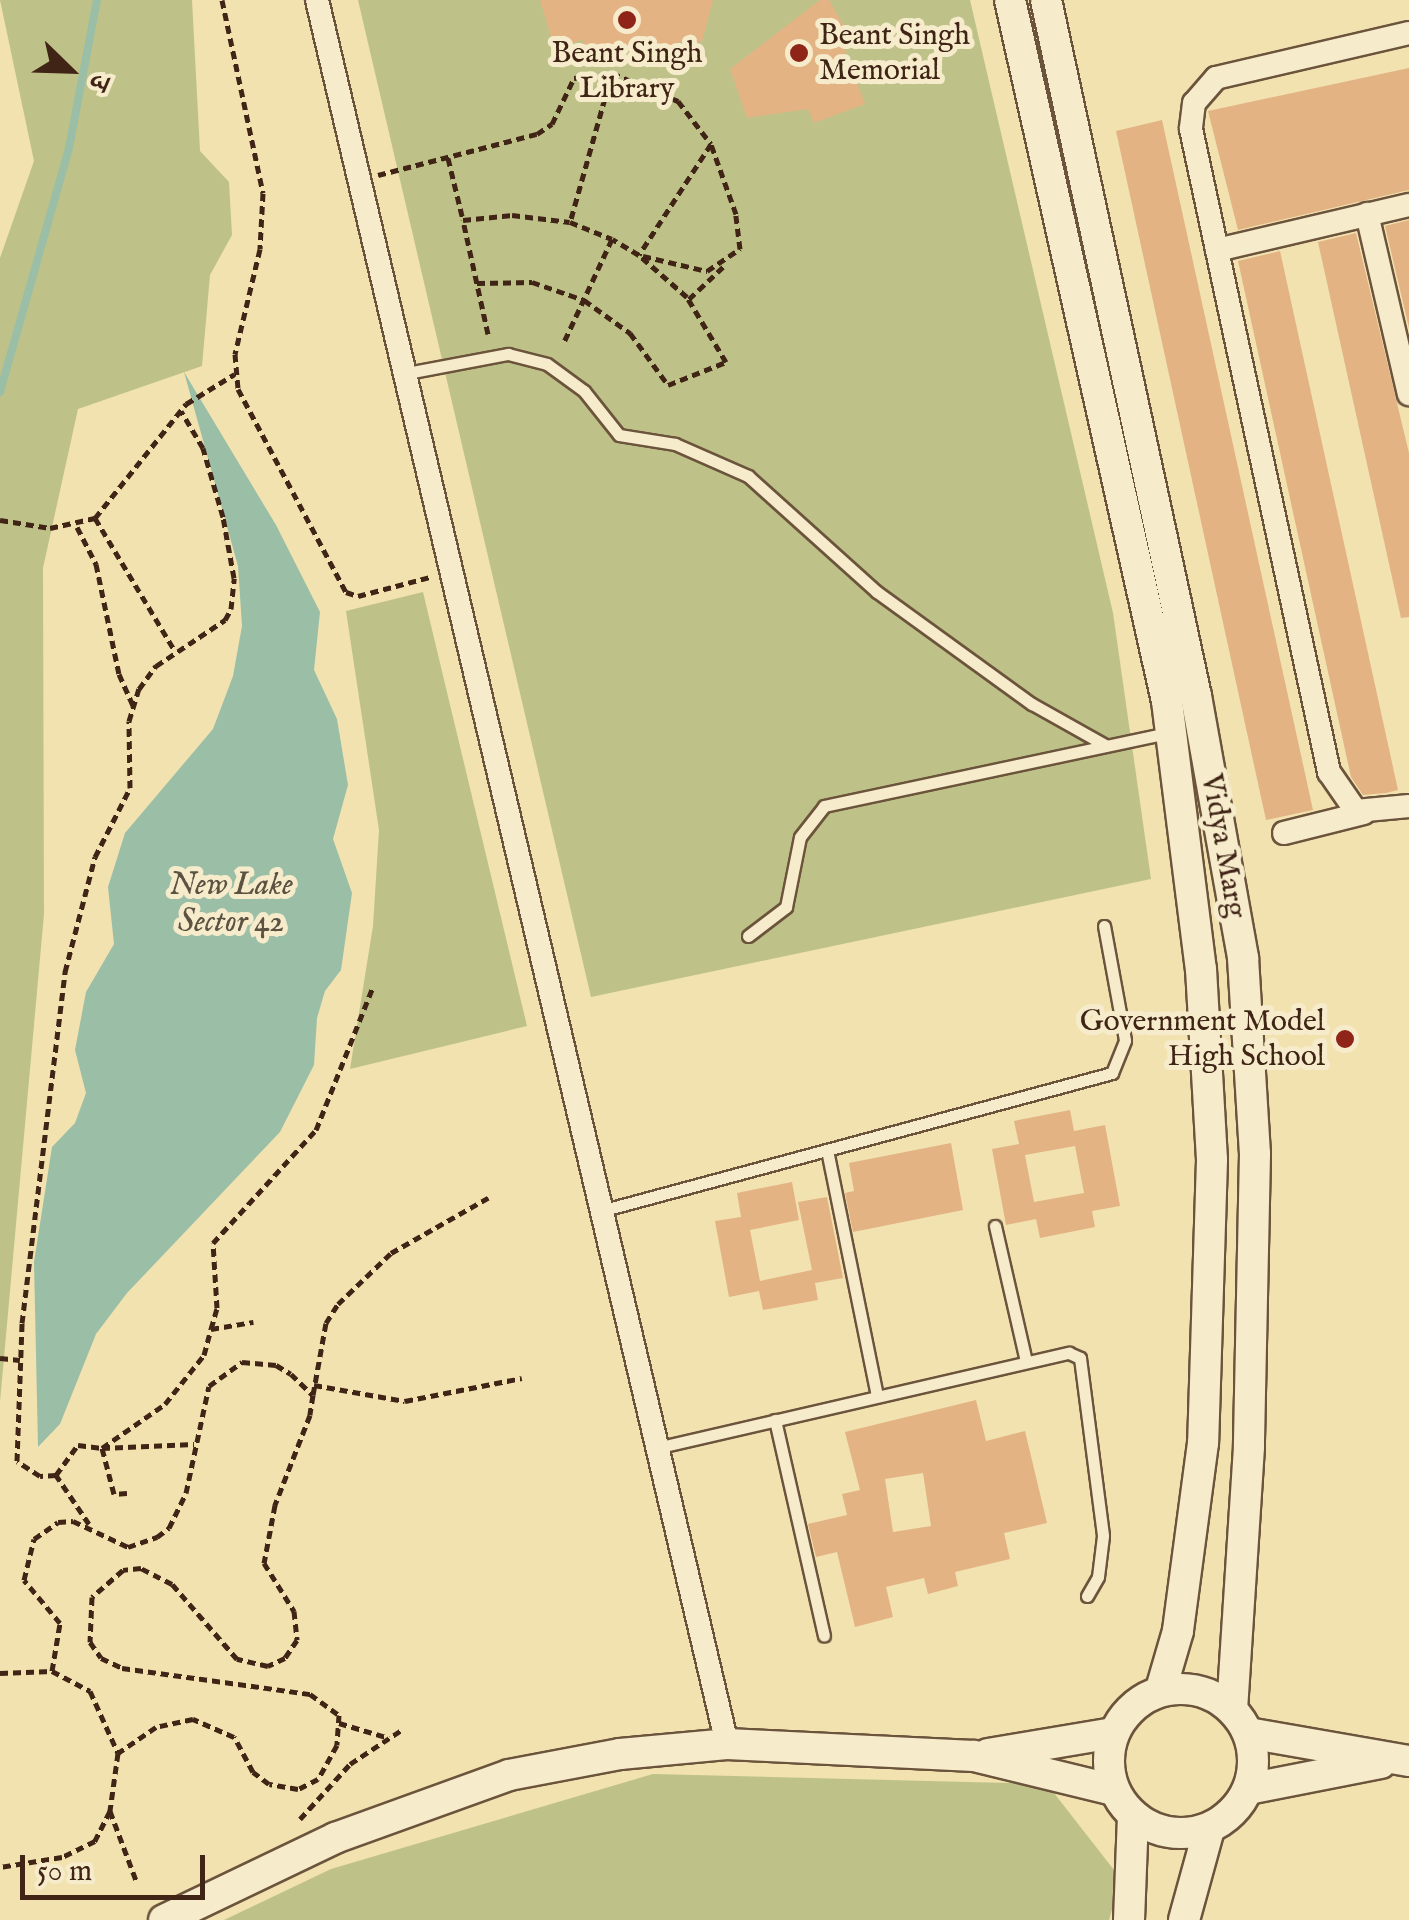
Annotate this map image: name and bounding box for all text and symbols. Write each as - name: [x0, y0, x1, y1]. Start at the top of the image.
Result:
- marker: Beant Singh Library: [616, 9, 638, 31]
- place label: Beant Singh Memorial: [819, 18, 970, 88]
- north arrow: [20, 20, 120, 120]
- place label: Beant Singh Library: [552, 36, 702, 106]
- marker: Beant Singh Memorial: [788, 42, 810, 64]
- text: उ: [79, 69, 117, 95]
- street label: Vidya Marg: [1193, 771, 1253, 921]
- water label: New Lake Sector 42: [169, 868, 293, 943]
- place label: Government Model High School: [1080, 1004, 1325, 1074]
- marker: Government Model High School: [1334, 1028, 1356, 1050]
- scale bar: [25, 1835, 210, 1897]
- text: 50 m: [37, 1853, 92, 1891]

